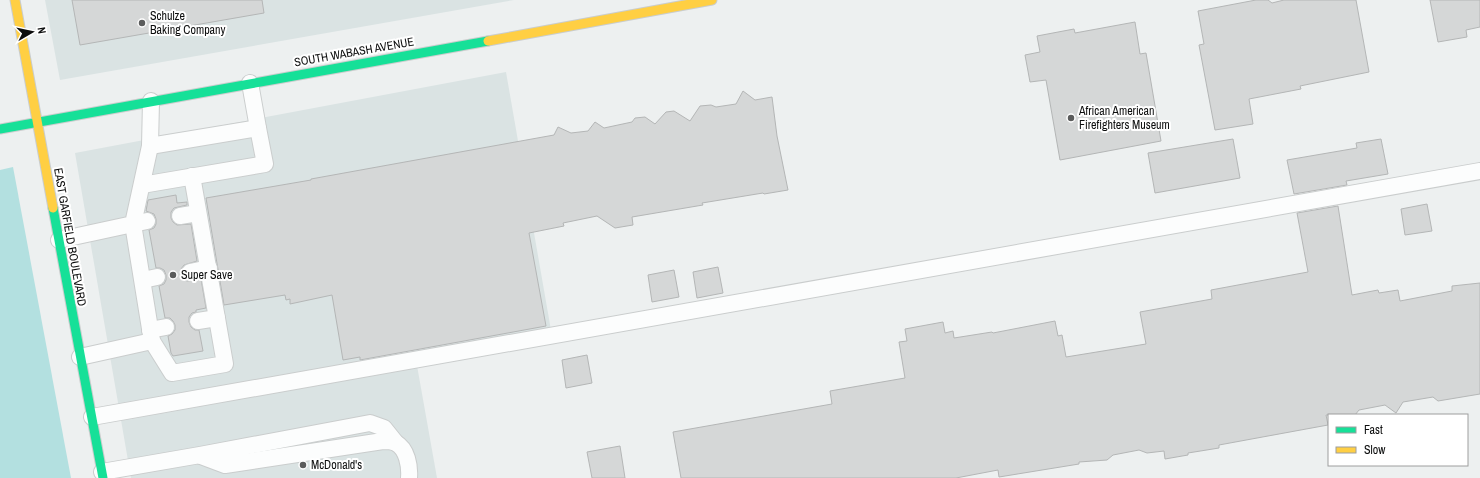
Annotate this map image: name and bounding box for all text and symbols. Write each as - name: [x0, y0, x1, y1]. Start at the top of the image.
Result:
- place label: Schulze Baking Company: [150, 8, 226, 38]
- north arrow: [12, 12, 52, 52]
- marker: Schulze Baking Company: [137, 18, 147, 28]
- text: N: [34, 26, 49, 35]
- street label: SOUTH WABASH AVENUE: [293, 34, 415, 70]
- place label: African American Firefighters Museum: [1078, 103, 1170, 133]
- marker: African American Firefighters Museum: [1066, 113, 1076, 123]
- street label: EAST GARFIELD BOULEVARD: [50, 167, 90, 307]
- place label: Super Save: [181, 267, 232, 283]
- marker: Super Save: [168, 270, 178, 280]
- legend: [1328, 414, 1468, 466]
- text: Fast: [1364, 422, 1383, 438]
- text: Slow: [1364, 442, 1386, 458]
- place label: McDonald's: [311, 457, 362, 473]
- marker: McDonald's: [298, 460, 308, 470]

